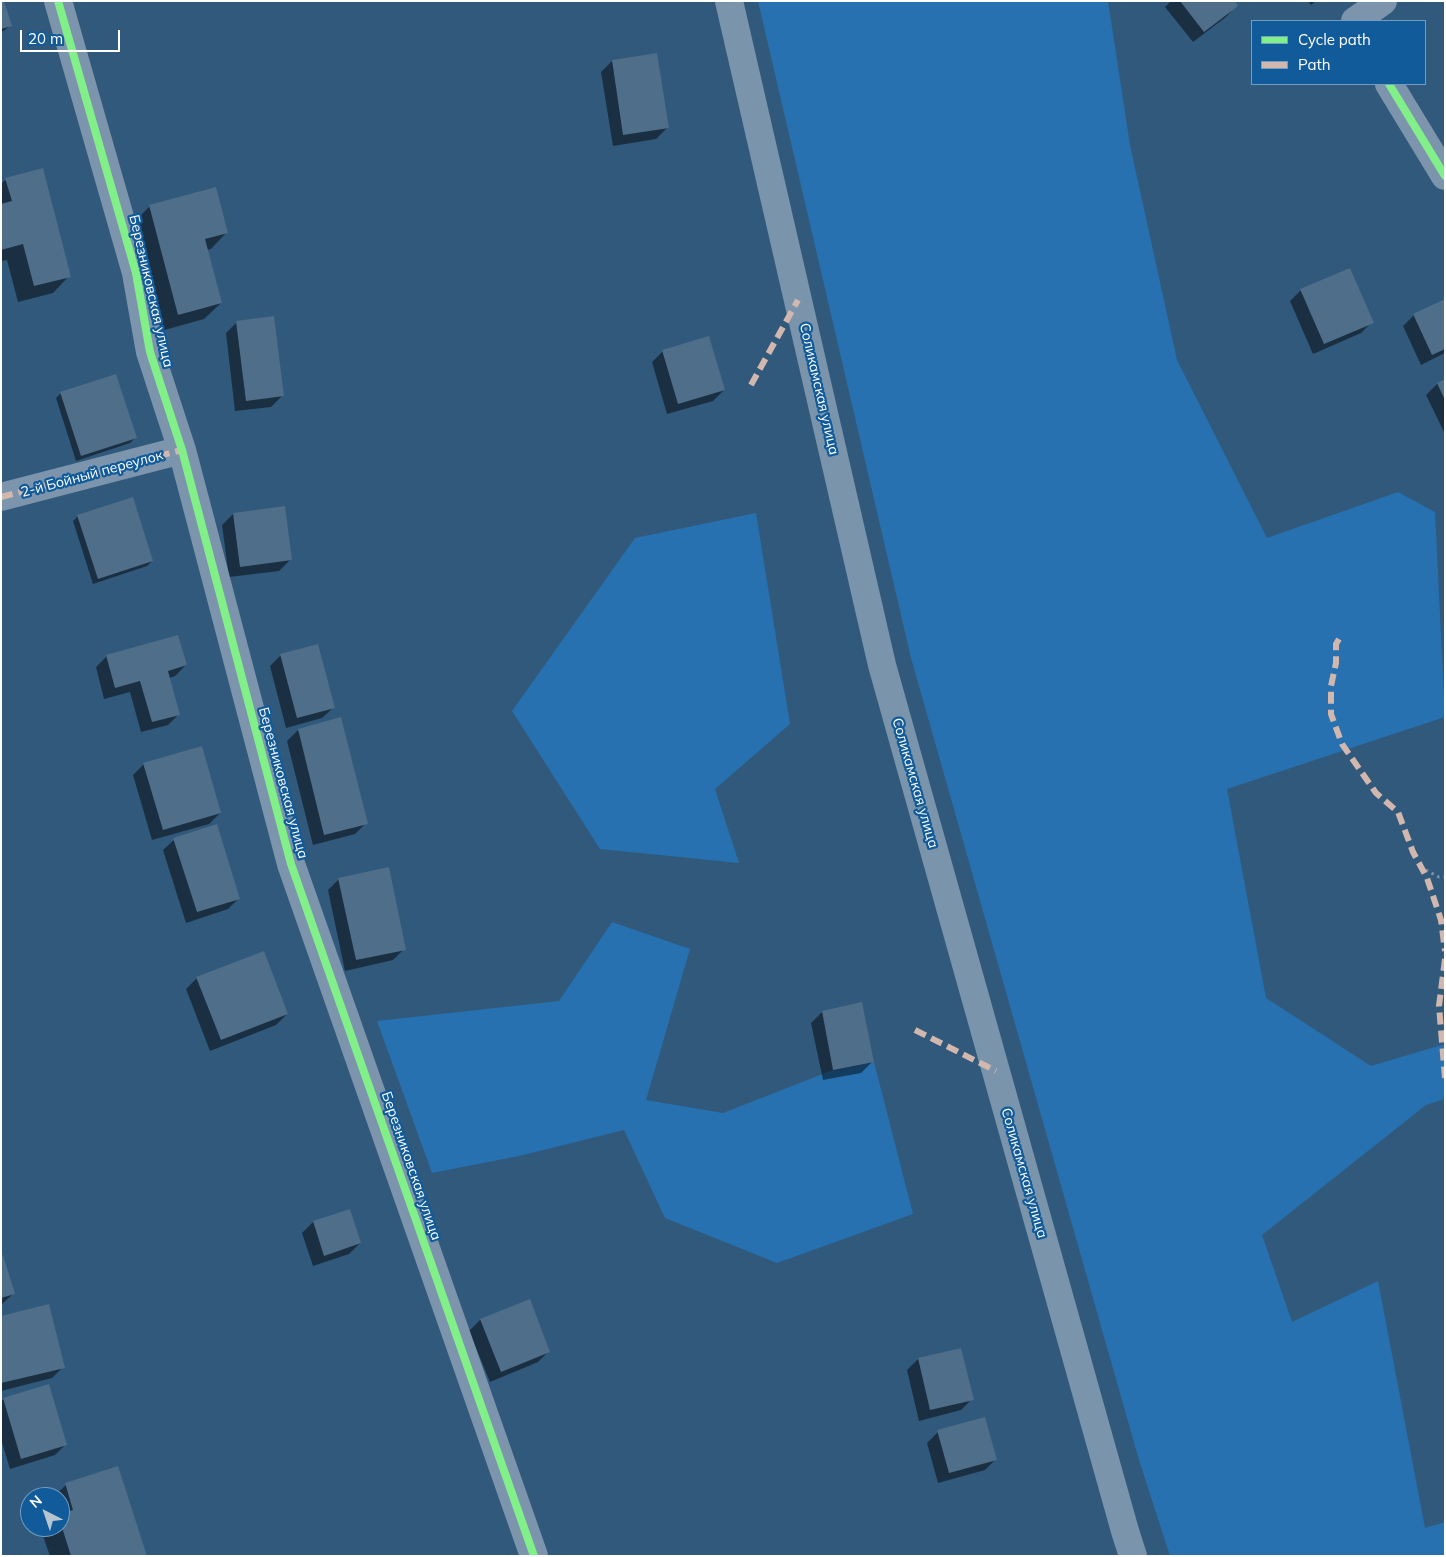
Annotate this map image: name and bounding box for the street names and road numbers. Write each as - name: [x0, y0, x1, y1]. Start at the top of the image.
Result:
- street label: Березниковская улица: [125, 213, 177, 369]
- street label: Соликамская улица: [796, 321, 842, 457]
- street label: 2-й Бойный переулок: [19, 447, 165, 501]
- street label: Березниковская улица: [255, 705, 311, 861]
- street label: Соликамская улица: [888, 716, 942, 850]
- street label: Березниковская улица: [378, 1089, 444, 1243]
- street label: Соликамская улица: [997, 1106, 1051, 1240]

